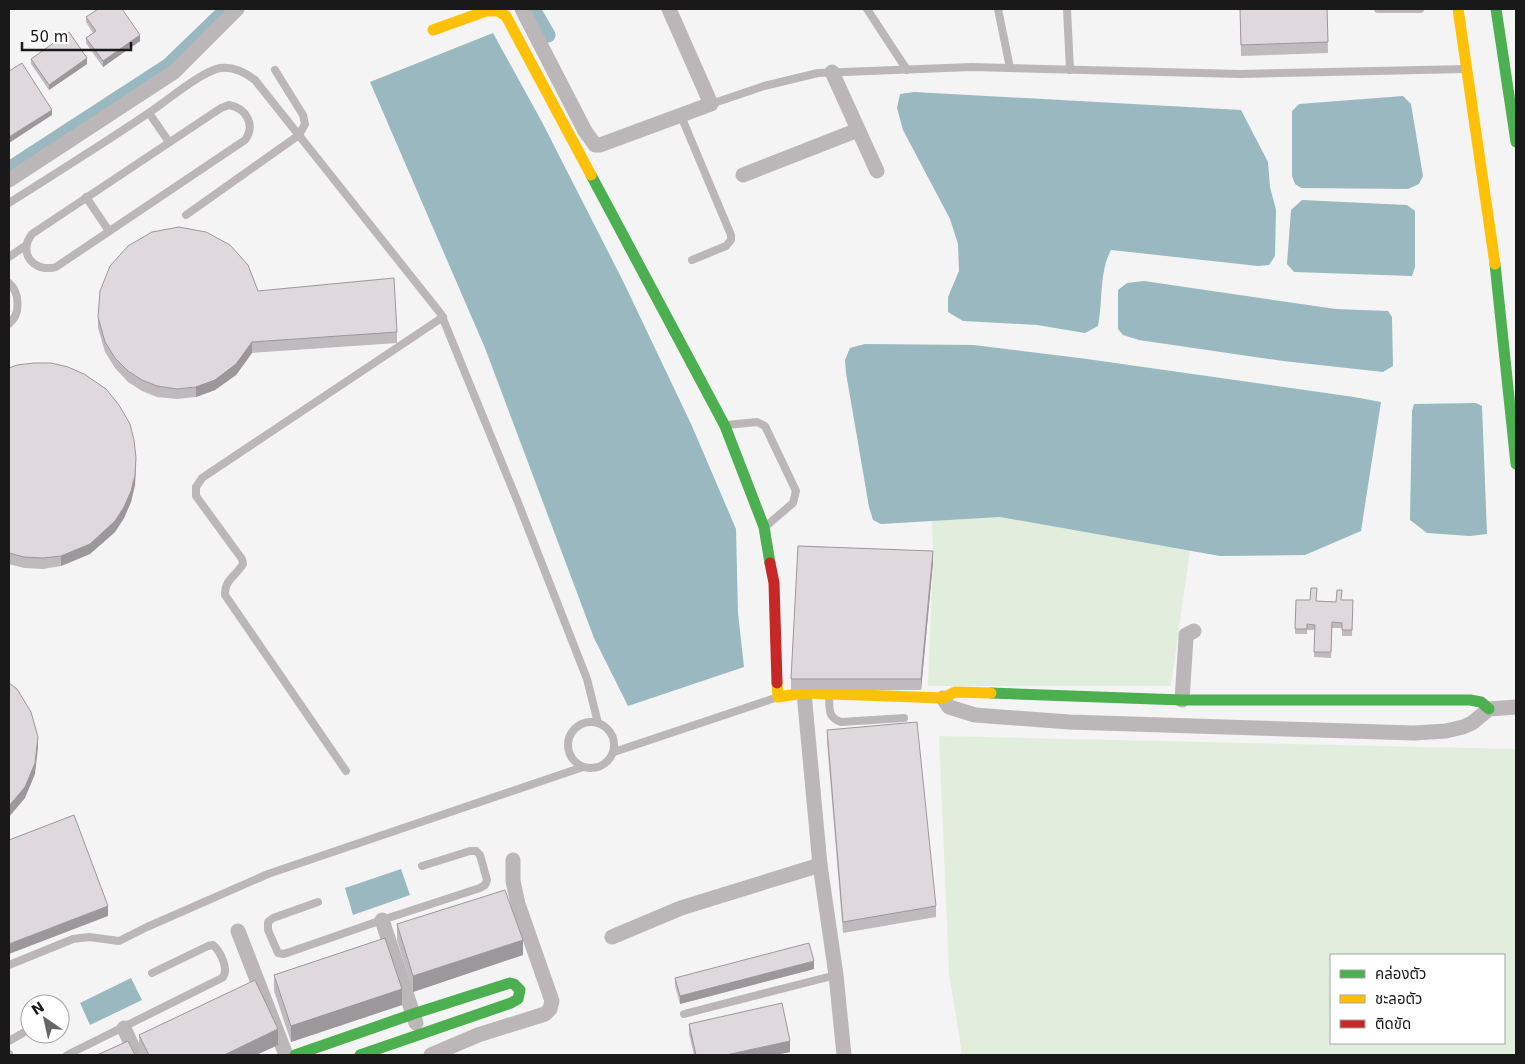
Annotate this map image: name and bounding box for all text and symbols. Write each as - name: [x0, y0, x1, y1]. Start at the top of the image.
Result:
- scale bar: [22, 20, 131, 52]
- text: 50 m: [30, 28, 68, 46]
- legend: [1330, 954, 1505, 1044]
- text: คล่องตัว: [1375, 965, 1426, 983]
- text: ชะลอตัว: [1375, 990, 1422, 1008]
- north arrow: [20, 994, 70, 1044]
- text: N: [28, 998, 47, 1018]
- text: ติดขัด: [1375, 1015, 1411, 1033]

